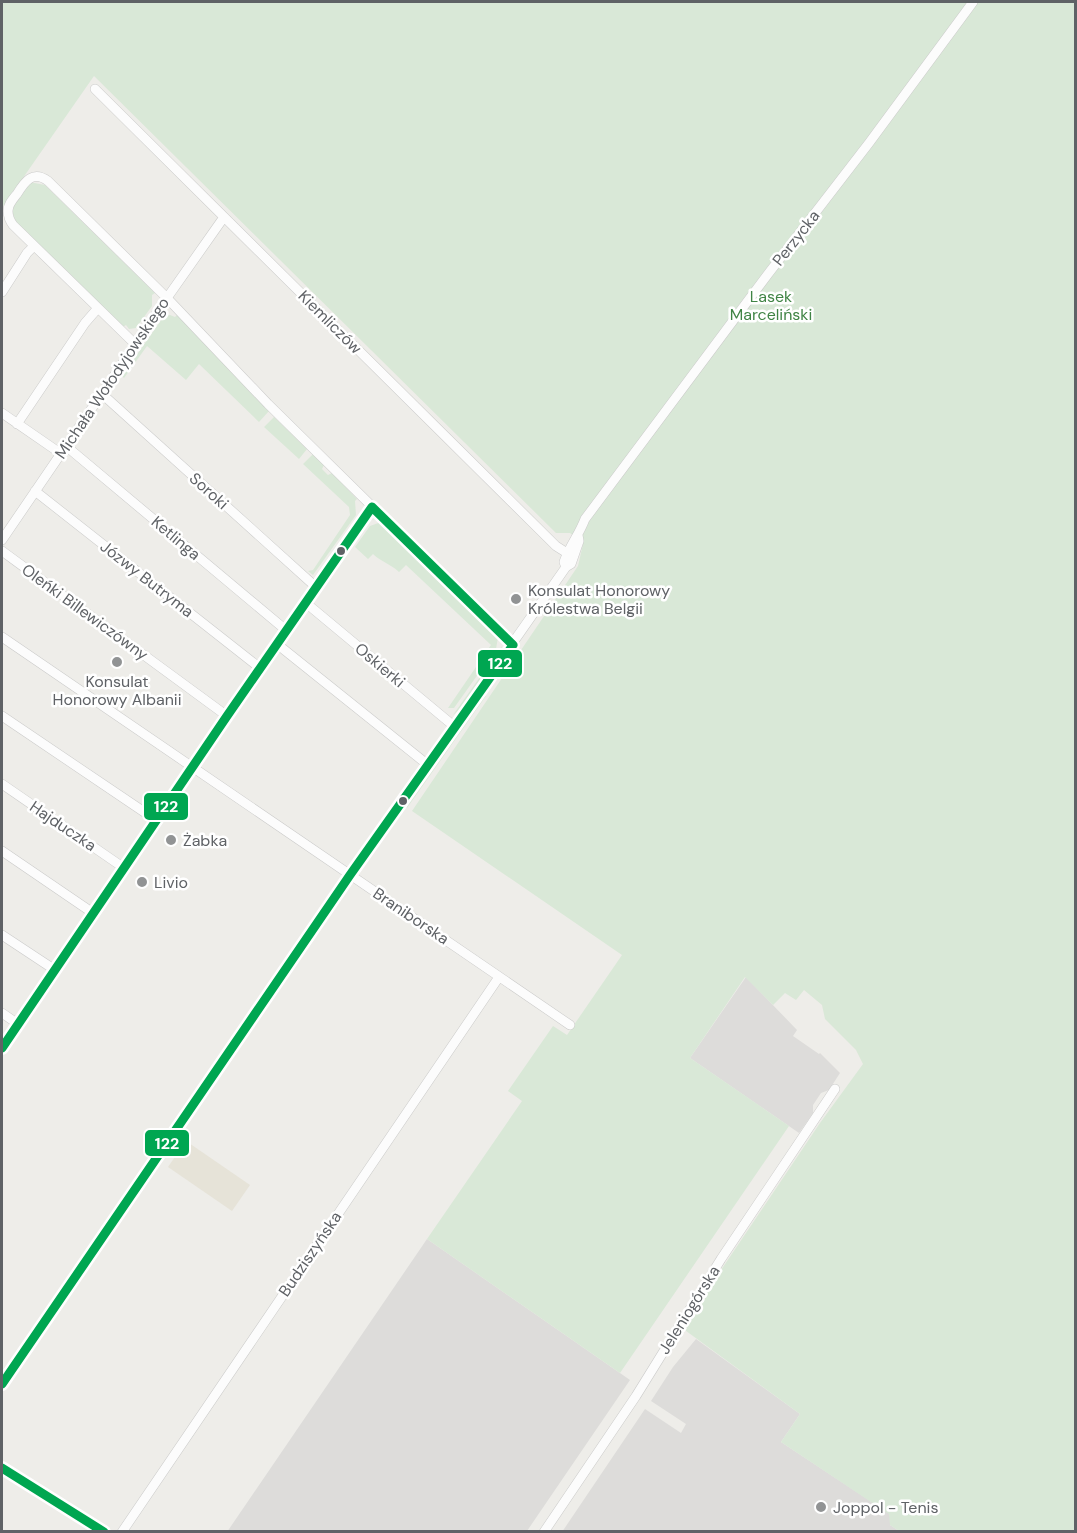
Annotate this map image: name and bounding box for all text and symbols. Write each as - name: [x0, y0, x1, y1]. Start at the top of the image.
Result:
- street label: Perzycka: [768, 206, 824, 270]
- street label: Kiemliczów: [294, 286, 366, 358]
- park label: Lasek Marceliński: [730, 286, 812, 325]
- street label: Michała Wołodyjowskiego: [50, 293, 174, 463]
- street label: Soroki: [185, 468, 233, 514]
- street label: Ketlinga: [147, 511, 205, 565]
- street label: Józwy Butryma: [96, 536, 198, 622]
- unlabelled marker: [335, 545, 347, 557]
- street label: Oleńki Billewiczówny: [18, 559, 153, 665]
- place label: Konsulat Honorowy Królestwa Belgii: [528, 580, 670, 619]
- marker: Konsulat Honorowy Królestwa Belgii: [509, 592, 523, 606]
- street label: Oskierki: [351, 638, 409, 692]
- line badge: 122: [477, 649, 523, 678]
- text: 122: [488, 653, 512, 674]
- marker: Konsulat Honorowy Albanii: [110, 655, 124, 669]
- place label: Konsulat Honorowy Albanii: [53, 671, 182, 710]
- line badge: 122: [143, 792, 189, 821]
- unlabelled marker: [397, 795, 409, 807]
- street label: Hajduczka: [26, 796, 100, 856]
- text: 122: [154, 796, 178, 817]
- place label: Żabka: [183, 830, 227, 851]
- marker: Żabka: [164, 833, 178, 847]
- place label: Livio: [154, 872, 188, 893]
- marker: Livio: [135, 875, 149, 889]
- street label: Braniborska: [369, 883, 453, 949]
- line badge: 122: [144, 1129, 190, 1157]
- text: 122: [155, 1133, 179, 1154]
- street label: Budziszyńska: [274, 1207, 346, 1301]
- street label: Jeleniogórska: [653, 1262, 725, 1358]
- place label: Joppol - Tenis: [833, 1497, 938, 1518]
- marker: Joppol - Tenis: [814, 1500, 828, 1514]

